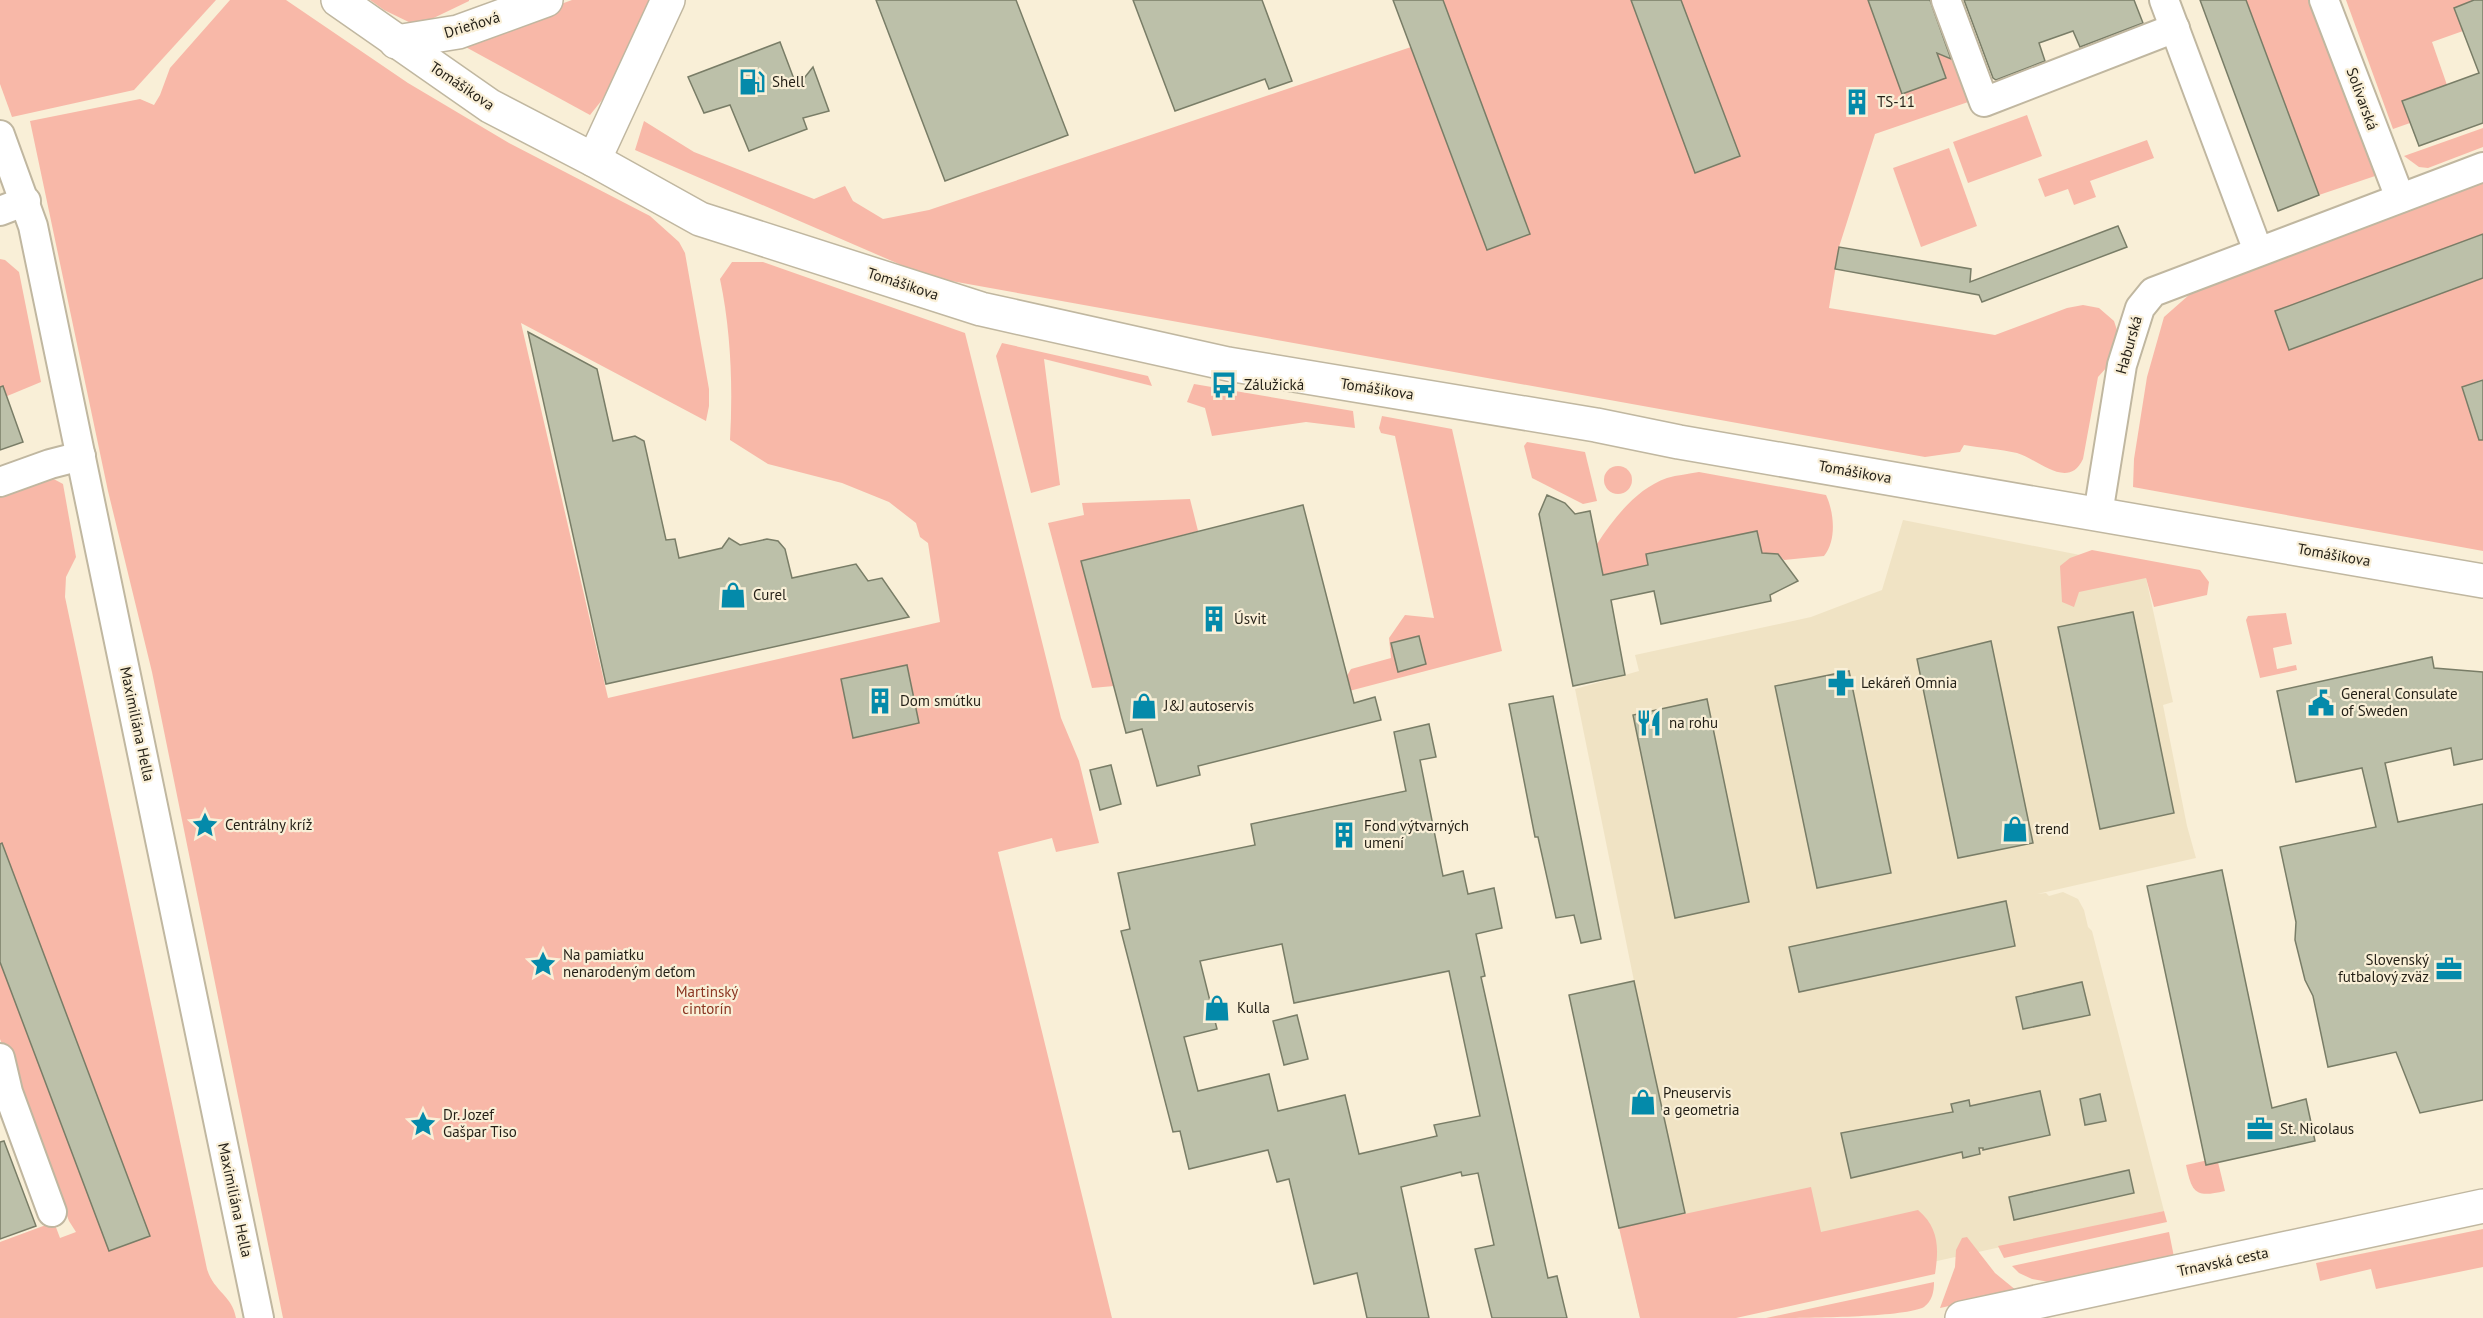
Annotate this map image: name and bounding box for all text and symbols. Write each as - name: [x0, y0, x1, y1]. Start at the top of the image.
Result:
- street label: Drieňová: [442, 7, 502, 42]
- street label: Tomášikova: [426, 57, 498, 114]
- street label: Solivarská: [2342, 65, 2383, 133]
- fuel station icon: Shell: [737, 67, 767, 97]
- place label: Shell: [772, 72, 805, 91]
- building icon: TS-11: [1842, 87, 1872, 117]
- place label: TS-11: [1877, 92, 1915, 111]
- street label: Tomášikova: [865, 263, 941, 304]
- street label: Haburská: [2111, 314, 2146, 376]
- bus stop icon: Zálužická: [1209, 370, 1239, 400]
- street label: Tomášikova: [1339, 373, 1415, 404]
- place label: Zálužická: [1244, 375, 1304, 394]
- street label: Tomášikova: [1817, 456, 1893, 487]
- street label: Tomášikova: [2296, 539, 2372, 570]
- shop icon: Curel: [718, 580, 748, 610]
- place label: Curel: [753, 585, 787, 604]
- building icon: Úsvit: [1199, 604, 1229, 634]
- place label: Úsvit: [1234, 609, 1266, 628]
- street label: Maximiliána Hella: [116, 665, 159, 783]
- pharmacy icon: Lekáreň Omnia: [1826, 668, 1856, 698]
- place label: Lekáreň Omnia: [1861, 673, 1957, 692]
- place label: General Consulate of Sweden: [2341, 684, 2458, 720]
- building icon: Dom smútku: [865, 686, 895, 716]
- public building icon: General Consulate of Sweden: [2306, 688, 2336, 718]
- place label: Dom smútku: [900, 691, 981, 710]
- shop icon: J&J autoservis: [1129, 691, 1159, 721]
- place label: J&J autoservis: [1163, 696, 1254, 715]
- restaurant icon: na rohu: [1634, 708, 1664, 738]
- place label: na rohu: [1669, 713, 1718, 732]
- place icon: Centrálny kríž: [190, 810, 220, 840]
- shop icon: trend: [2000, 814, 2030, 844]
- place label: Centrálny kríž: [225, 815, 313, 834]
- place label: Fond výtvarných umení: [1364, 816, 1469, 852]
- place label: trend: [2035, 819, 2069, 838]
- building icon: Fond výtvarných umení: [1329, 820, 1359, 850]
- place label: Na pamiatku nenarodeným deťom: [563, 945, 696, 981]
- place icon: Na pamiatku nenarodeným deťom: [528, 949, 558, 979]
- place label: Slovenský futbalový zväz: [2338, 950, 2429, 986]
- office icon: Slovenský futbalový zväz: [2434, 954, 2464, 984]
- park label: Martinský cintorín: [676, 982, 738, 1018]
- shop icon: Kulla: [1202, 993, 1232, 1023]
- place label: Kulla: [1237, 998, 1270, 1017]
- place label: Pneuservis a geometria: [1663, 1083, 1739, 1119]
- shop icon: Pneuservis a geometria: [1628, 1087, 1658, 1117]
- place label: Dr. Jozef Gašpar Tiso: [443, 1105, 517, 1141]
- place icon: Dr. Jozef Gašpar Tiso: [408, 1109, 438, 1139]
- office icon: St. Nicolaus: [2245, 1114, 2275, 1144]
- place label: St. Nicolaus: [2280, 1119, 2354, 1138]
- street label: Maximiliána Hella: [214, 1141, 257, 1259]
- street label: Trnavská cesta: [2176, 1243, 2270, 1280]

